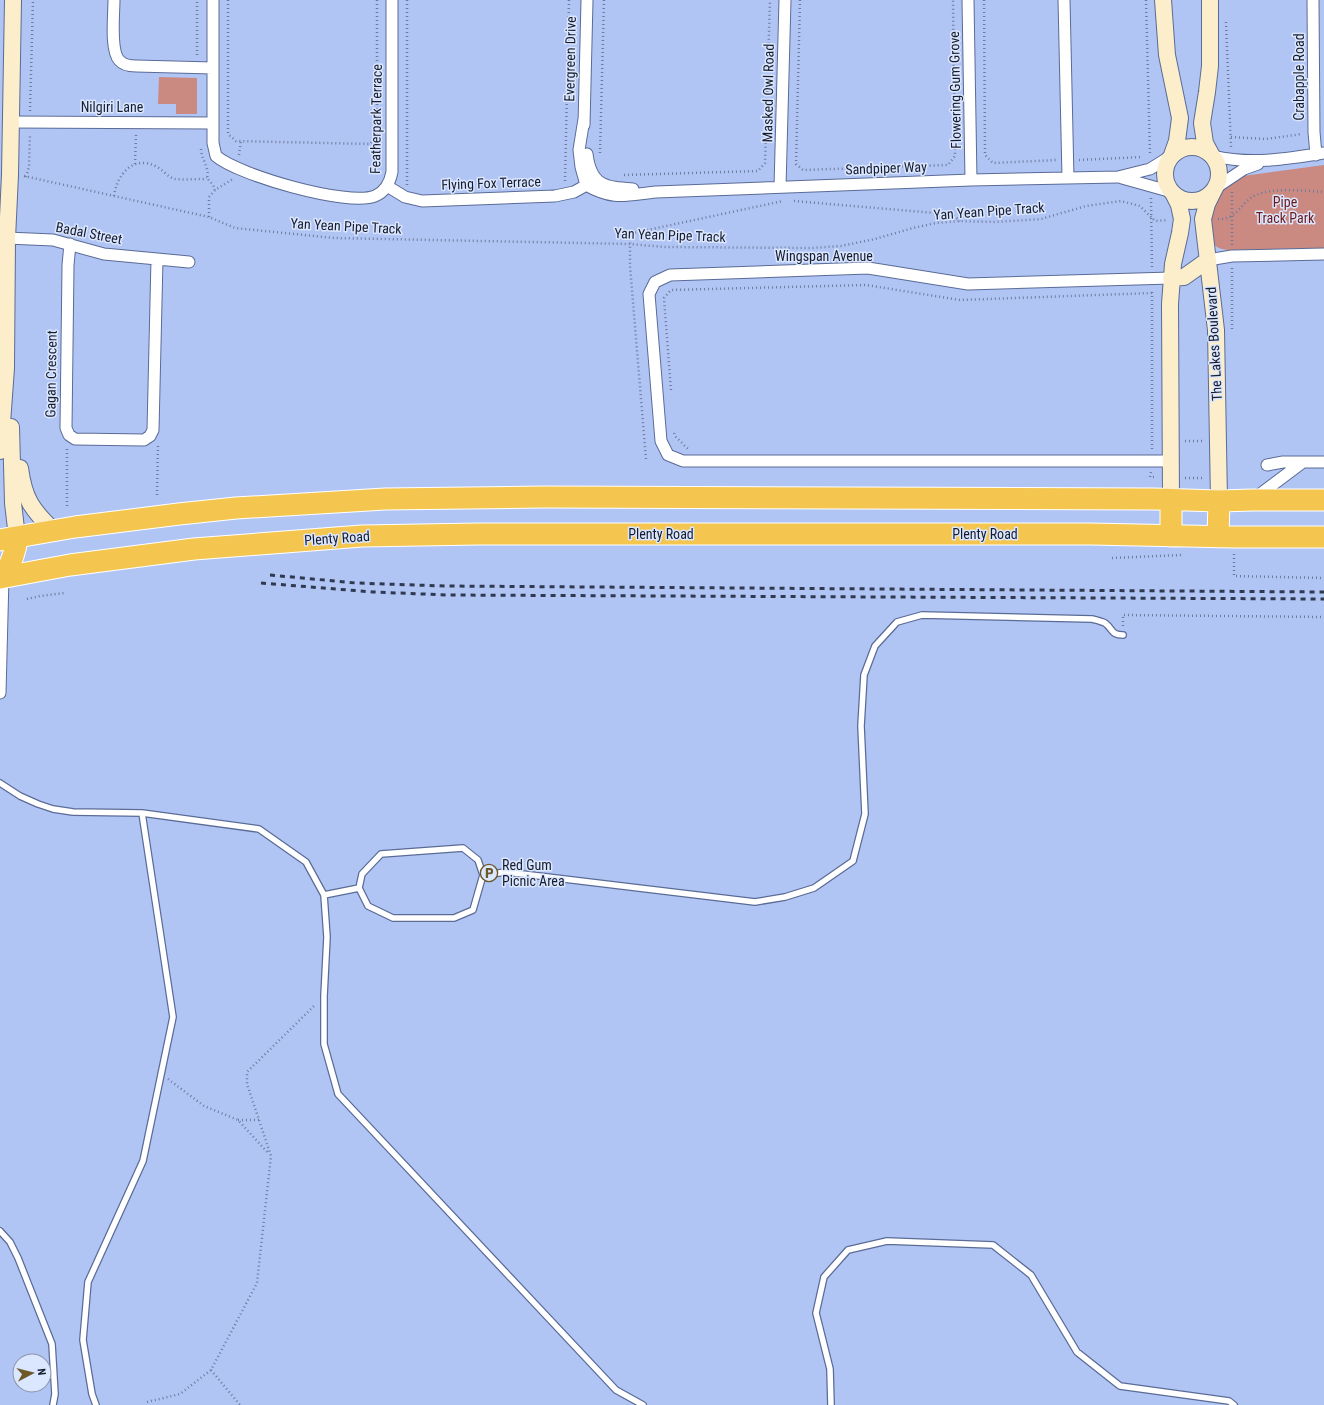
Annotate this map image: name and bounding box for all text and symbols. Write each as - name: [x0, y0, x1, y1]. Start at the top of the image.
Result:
- street label: Evergreen Drive: [561, 16, 579, 102]
- street label: Flowering Gum Grove: [946, 31, 964, 149]
- street label: Crabapple Road: [1291, 33, 1307, 121]
- street label: Masked Owl Road: [759, 44, 777, 142]
- street label: Featherpark Terrace: [367, 63, 385, 174]
- street label: Nilgiri Lane: [81, 99, 144, 115]
- street label: Sandpiper Way: [845, 159, 927, 177]
- street label: Flying Fox Terrace: [441, 173, 541, 193]
- park label: Pipe Track Park: [1256, 194, 1315, 226]
- street label: Yan Yean Pipe Track: [933, 199, 1046, 223]
- street label: Yan Yean Pipe Track: [290, 215, 403, 237]
- street label: Badal Street: [54, 219, 124, 247]
- street label: Yan Yean Pipe Track: [614, 225, 727, 245]
- street label: Wingspan Avenue: [775, 248, 873, 264]
- street label: The Lakes Boulevard: [1203, 286, 1225, 402]
- street label: Gagan Crescent: [42, 330, 60, 418]
- street label: Plenty Road: [628, 526, 694, 542]
- street label: Plenty Road: [952, 526, 1018, 542]
- street label: Plenty Road: [304, 528, 370, 548]
- place label: Red Gum Picnic Area: [502, 857, 565, 889]
- parking icon: Red Gum Picnic Area: [479, 863, 499, 883]
- north arrow: [12, 1353, 52, 1393]
- text: N: [35, 1368, 48, 1376]

